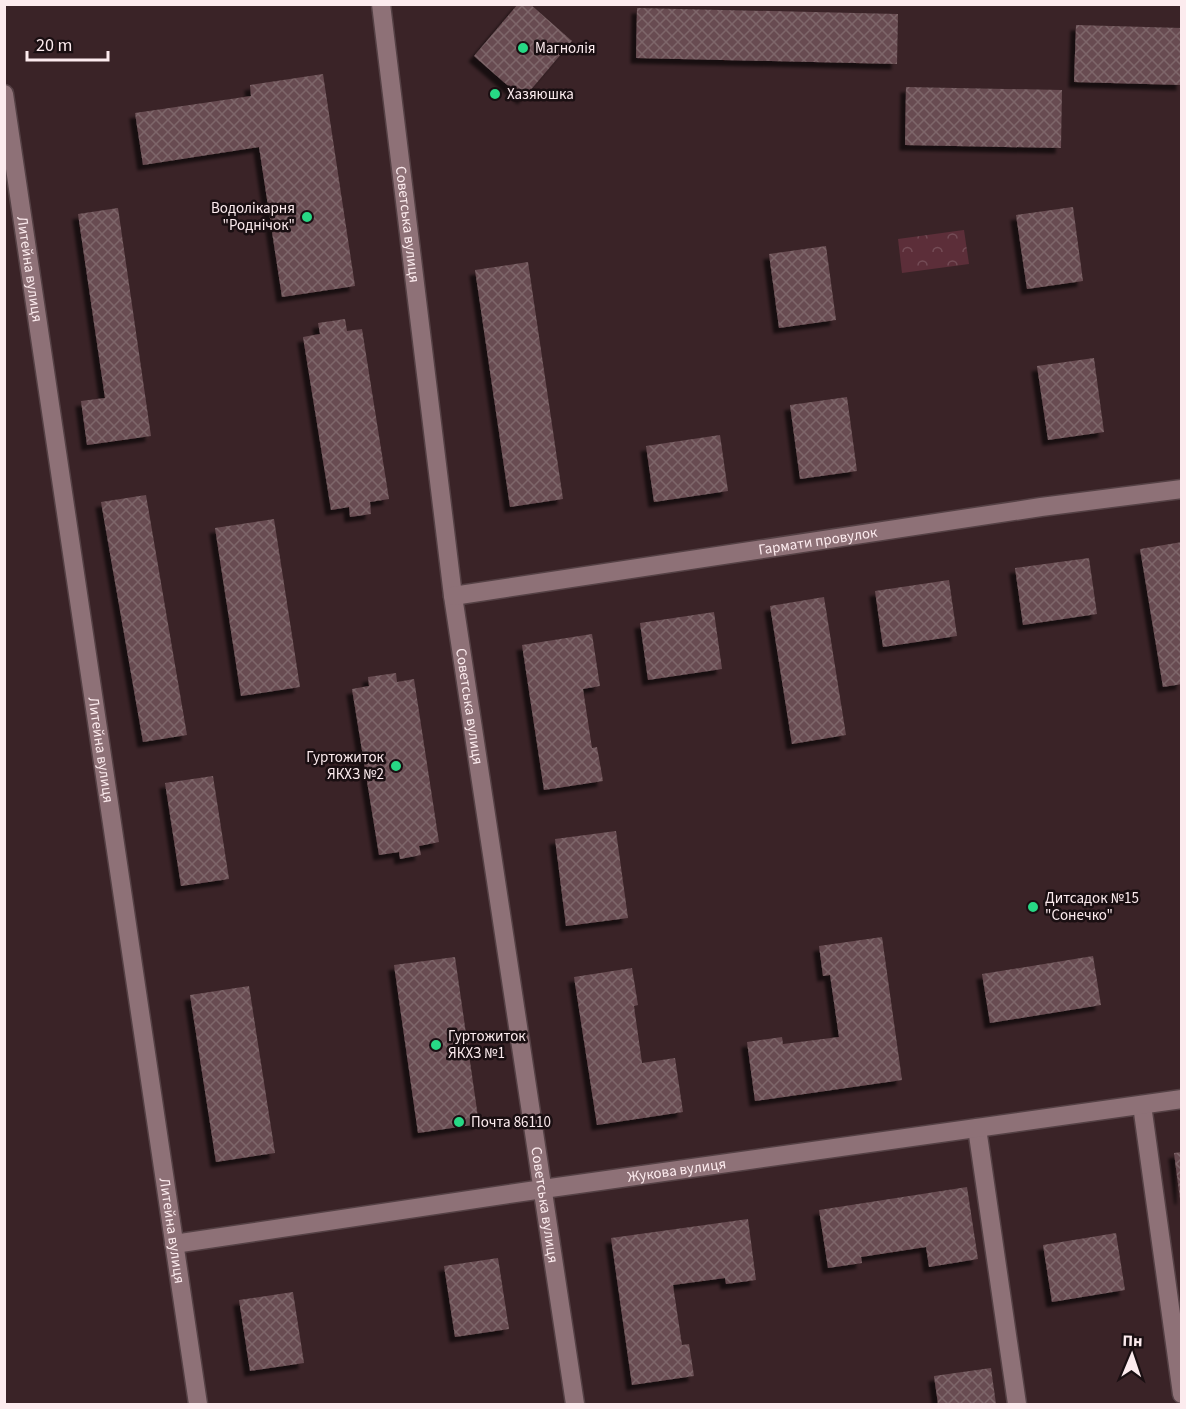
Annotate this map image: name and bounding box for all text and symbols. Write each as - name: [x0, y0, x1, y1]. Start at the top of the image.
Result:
- scale bar: [27, 24, 108, 62]
- text: 20 m: [36, 33, 72, 58]
- place label: Магнолія: [535, 38, 596, 59]
- marker: Магнолія: [516, 41, 530, 55]
- place label: Хазяюшка: [507, 84, 574, 105]
- marker: Хазяюшка: [488, 87, 502, 101]
- street label: Советська вулиця: [390, 165, 425, 284]
- place label: Водолікарня "Роднічок": [211, 198, 295, 236]
- marker: Водолікарня "Роднічок": [300, 210, 314, 224]
- street label: Литейна вулиця: [11, 215, 48, 323]
- street label: Гармати провулок: [757, 522, 879, 561]
- street label: Советська вулиця: [450, 647, 488, 766]
- street label: Литейна вулиця: [82, 696, 119, 804]
- place label: Гуртожиток ЯКХЗ №2: [306, 747, 385, 785]
- marker: Гуртожиток ЯКХЗ №2: [389, 759, 403, 773]
- place label: Дитсадок №15 "Сонечко": [1045, 888, 1139, 926]
- marker: Дитсадок №15 "Сонечко": [1026, 900, 1040, 914]
- place label: Гуртожиток ЯКХЗ №1: [448, 1026, 526, 1064]
- marker: Гуртожиток ЯКХЗ №1: [429, 1038, 443, 1052]
- place label: Почта 86110: [471, 1112, 551, 1133]
- marker: Почта 86110: [452, 1115, 466, 1129]
- street label: Советська вулиця: [525, 1145, 564, 1264]
- street label: Жукова вулиця: [626, 1153, 728, 1188]
- street label: Литейна вулиця: [154, 1176, 190, 1285]
- north arrow: [1102, 1325, 1162, 1385]
- text: Пн: [1122, 1330, 1143, 1352]

